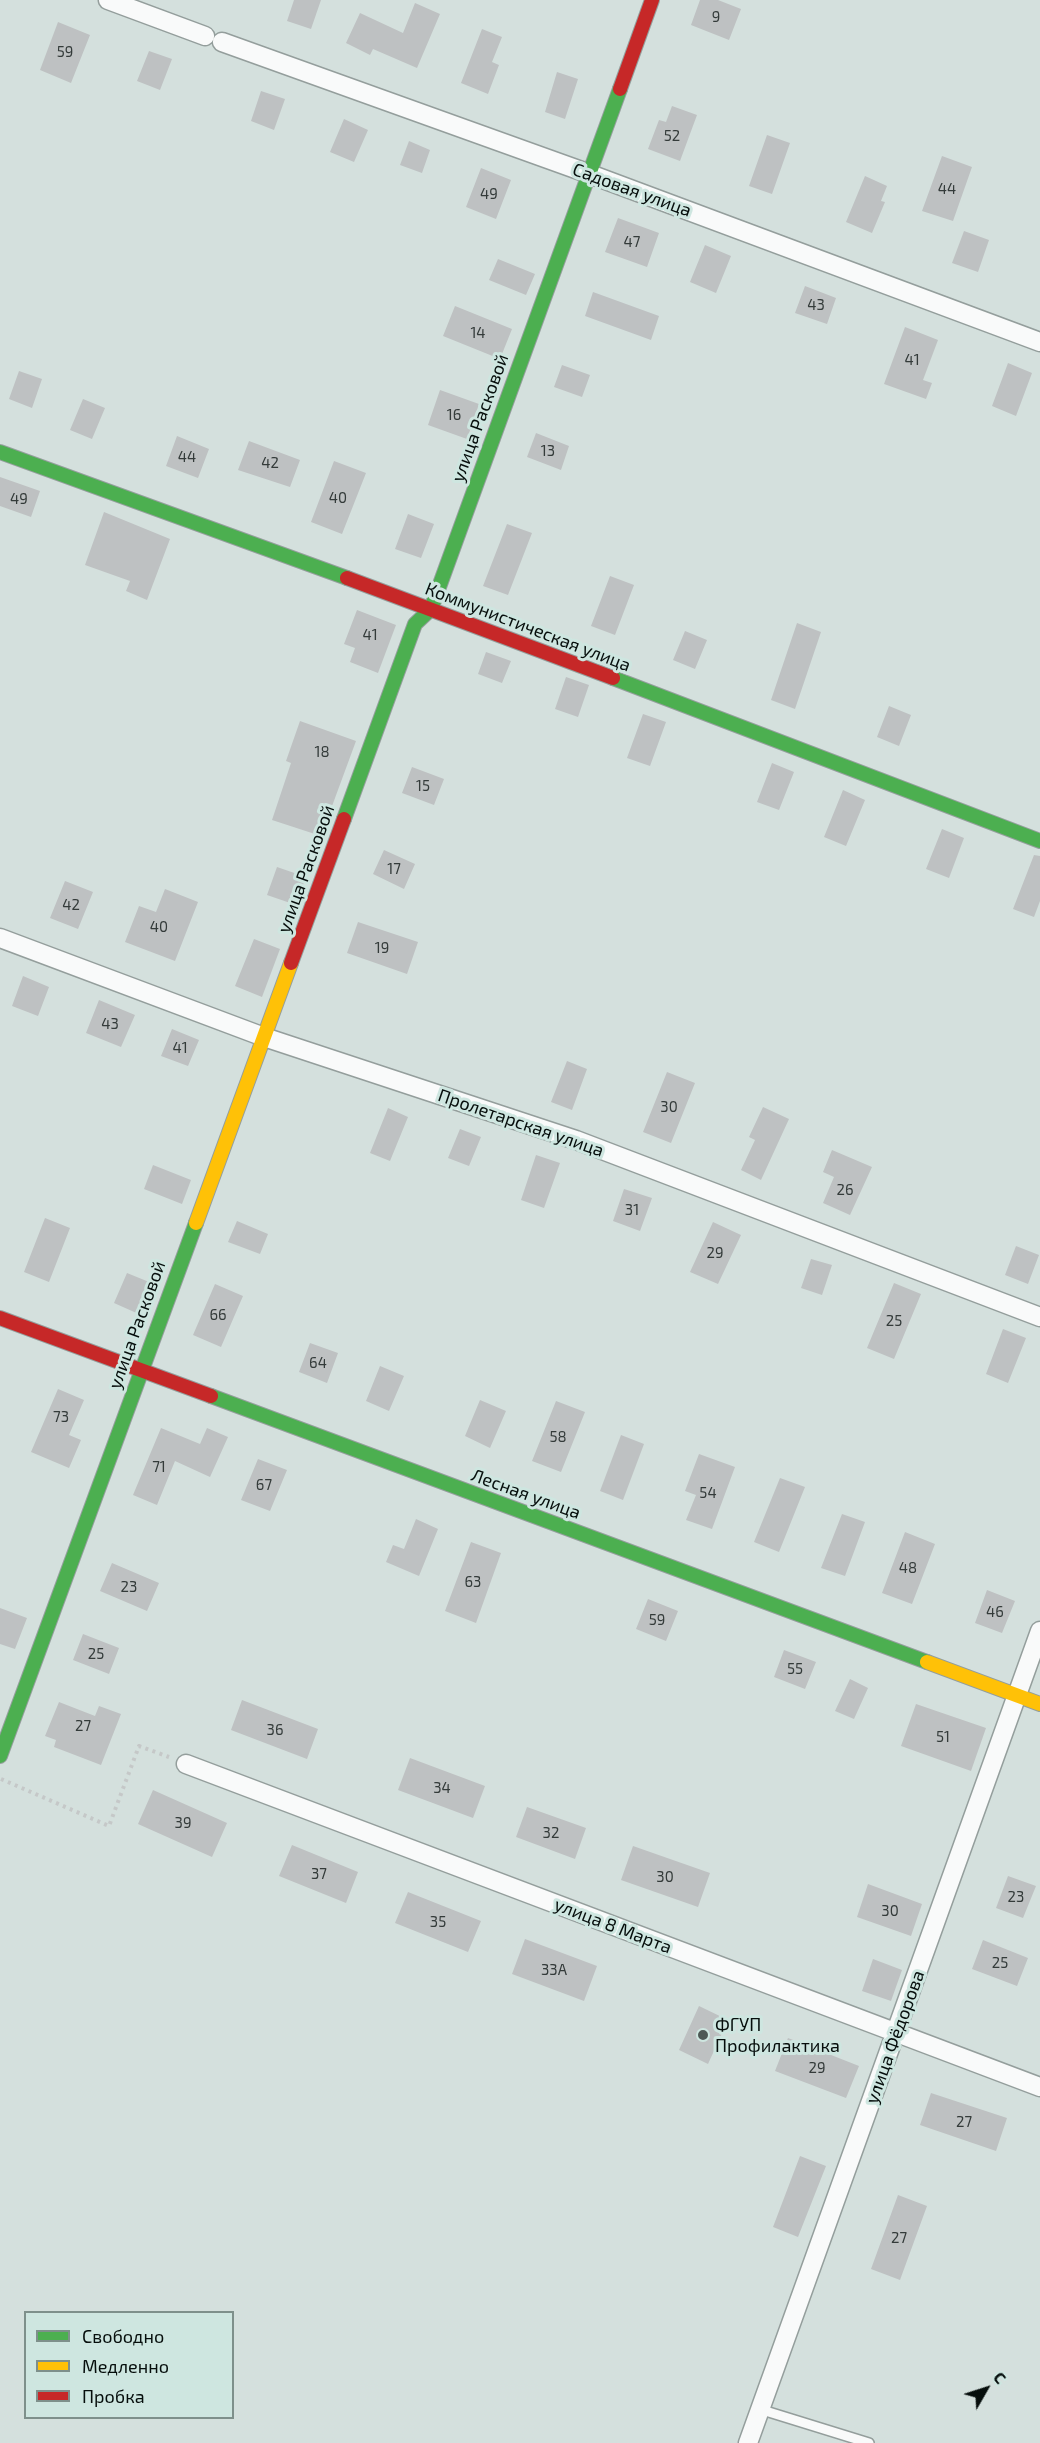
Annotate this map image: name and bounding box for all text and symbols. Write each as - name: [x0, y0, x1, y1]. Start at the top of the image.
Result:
- house number: 9: [712, 8, 720, 26]
- house number: 59: [57, 43, 73, 61]
- house number: 52: [664, 127, 680, 145]
- street label: Садовая улица: [570, 158, 694, 222]
- house number: 44: [938, 180, 956, 198]
- house number: 49: [480, 185, 498, 203]
- house number: 47: [624, 233, 640, 251]
- house number: 43: [807, 296, 825, 314]
- house number: 14: [470, 324, 486, 342]
- street label: улица Расковой: [447, 351, 513, 485]
- house number: 41: [904, 351, 920, 369]
- house number: 16: [447, 406, 461, 424]
- house number: 13: [541, 442, 555, 460]
- house number: 44: [178, 448, 196, 466]
- house number: 42: [261, 454, 279, 472]
- house number: 40: [329, 489, 347, 507]
- house number: 49: [10, 490, 28, 508]
- street label: Коммунистическая улица: [422, 578, 634, 676]
- house number: 41: [362, 626, 378, 644]
- house number: 18: [314, 743, 330, 761]
- house number: 15: [416, 777, 430, 795]
- street label: улица Расковой: [273, 802, 339, 936]
- house number: 17: [387, 860, 401, 878]
- house number: 42: [62, 896, 80, 914]
- house number: 40: [150, 918, 168, 936]
- house number: 19: [375, 939, 389, 957]
- house number: 43: [101, 1015, 119, 1033]
- house number: 41: [172, 1039, 188, 1057]
- street label: Пролетарская улица: [435, 1084, 607, 1162]
- house number: 30: [660, 1098, 678, 1116]
- house number: 26: [836, 1181, 854, 1199]
- house number: 31: [625, 1201, 639, 1219]
- house number: 29: [706, 1244, 724, 1262]
- street label: улица Расковой: [104, 1258, 170, 1392]
- house number: 66: [209, 1306, 227, 1324]
- house number: 25: [886, 1312, 902, 1330]
- house number: 64: [309, 1354, 327, 1372]
- house number: 73: [53, 1408, 69, 1426]
- house number: 58: [549, 1428, 567, 1446]
- house number: 71: [152, 1458, 166, 1476]
- street label: Лесная улица: [468, 1464, 584, 1524]
- house number: 67: [256, 1476, 272, 1494]
- house number: 54: [699, 1484, 717, 1502]
- house number: 48: [899, 1559, 917, 1577]
- house number: 63: [465, 1573, 481, 1591]
- house number: 23: [121, 1578, 137, 1596]
- house number: 46: [986, 1603, 1004, 1621]
- house number: 59: [649, 1611, 665, 1629]
- house number: 25: [88, 1645, 104, 1663]
- house number: 55: [787, 1660, 803, 1678]
- house number: 27: [75, 1717, 91, 1735]
- house number: 36: [267, 1721, 283, 1739]
- house number: 51: [936, 1728, 950, 1746]
- house number: 34: [433, 1779, 451, 1797]
- house number: 39: [175, 1814, 191, 1832]
- house number: 32: [543, 1824, 559, 1842]
- house number: 37: [311, 1865, 327, 1883]
- house number: 30: [656, 1868, 674, 1886]
- house number: 23: [1008, 1888, 1024, 1906]
- street label: улица 8 Марта: [551, 1894, 675, 1958]
- house number: 30: [881, 1902, 899, 1920]
- house number: 35: [430, 1913, 446, 1931]
- house number: 25: [992, 1954, 1008, 1972]
- house number: 33А: [541, 1961, 567, 1979]
- street label: улица Фёдорова: [861, 1967, 929, 2107]
- place label: ФГУП Профилактика: [715, 2014, 840, 2056]
- marker: ФГУП Профилактика: [696, 2028, 710, 2042]
- house number: 29: [808, 2059, 826, 2077]
- house number: 27: [956, 2113, 972, 2131]
- house number: 27: [891, 2229, 907, 2247]
- legend: [24, 2311, 234, 2419]
- text: Свободно: [82, 2325, 164, 2347]
- text: Медленно: [82, 2355, 169, 2377]
- north arrow: [956, 2359, 1016, 2419]
- text: С: [990, 2368, 1011, 2387]
- text: Пробка: [82, 2385, 145, 2407]

